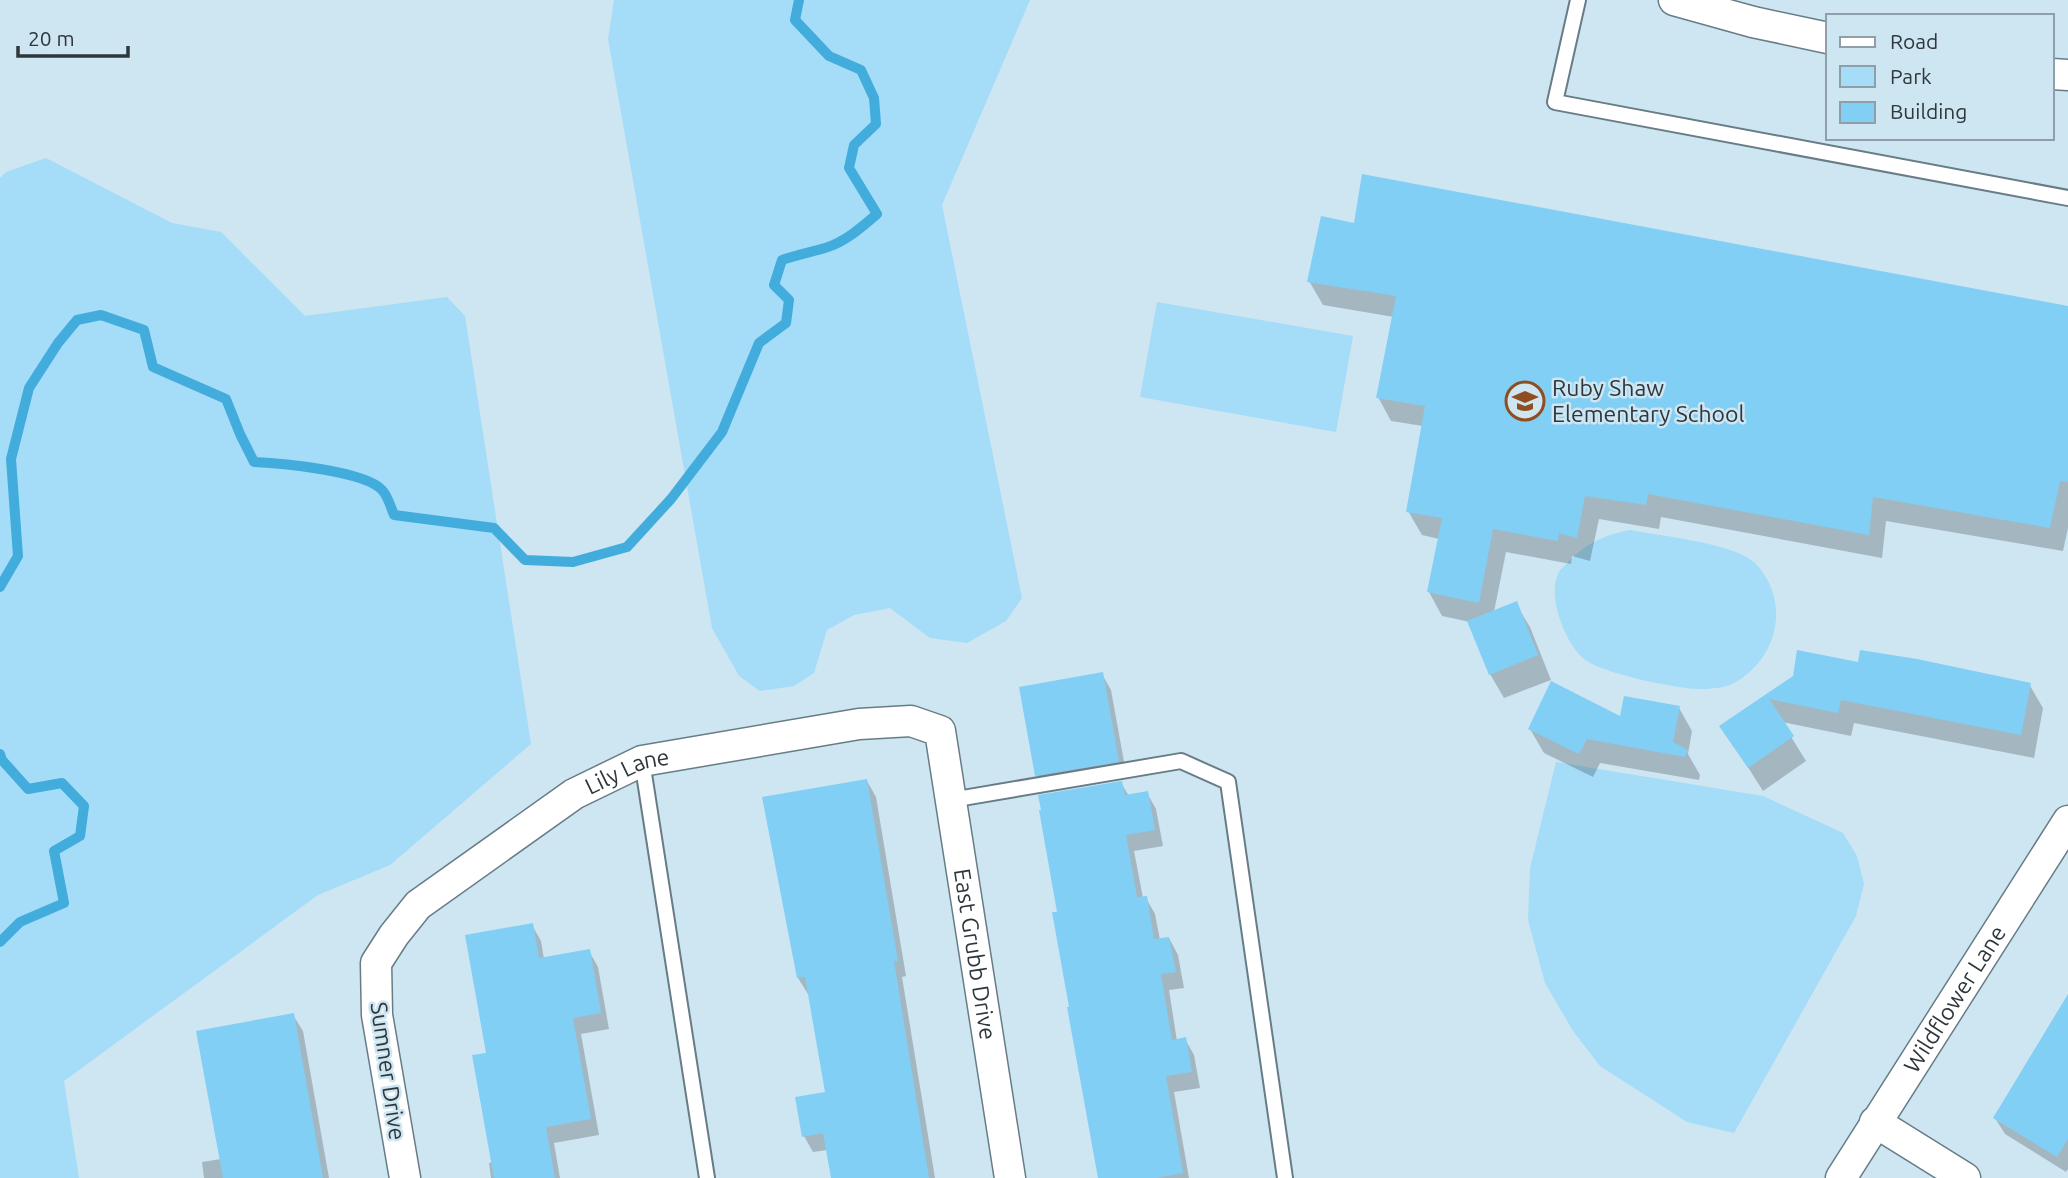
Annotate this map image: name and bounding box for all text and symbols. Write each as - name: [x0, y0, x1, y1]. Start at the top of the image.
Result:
- scale bar: [18, 14, 128, 58]
- legend: [1826, 14, 2054, 140]
- text: 20 m: [28, 26, 75, 50]
- text: Road: [1890, 29, 1938, 53]
- text: Park: [1890, 64, 1932, 88]
- text: Building: [1890, 99, 1967, 123]
- place label: Ruby Shaw Elementary School: [1552, 375, 1745, 426]
- school or university icon: Ruby Shaw Elementary School: [1504, 380, 1546, 422]
- street label: Lily Lane: [581, 744, 671, 799]
- street label: East Grubb Drive: [950, 867, 1001, 1041]
- street label: Wildflower Lane: [1898, 921, 2010, 1077]
- street label: Sumner Drive: [366, 1000, 411, 1142]

